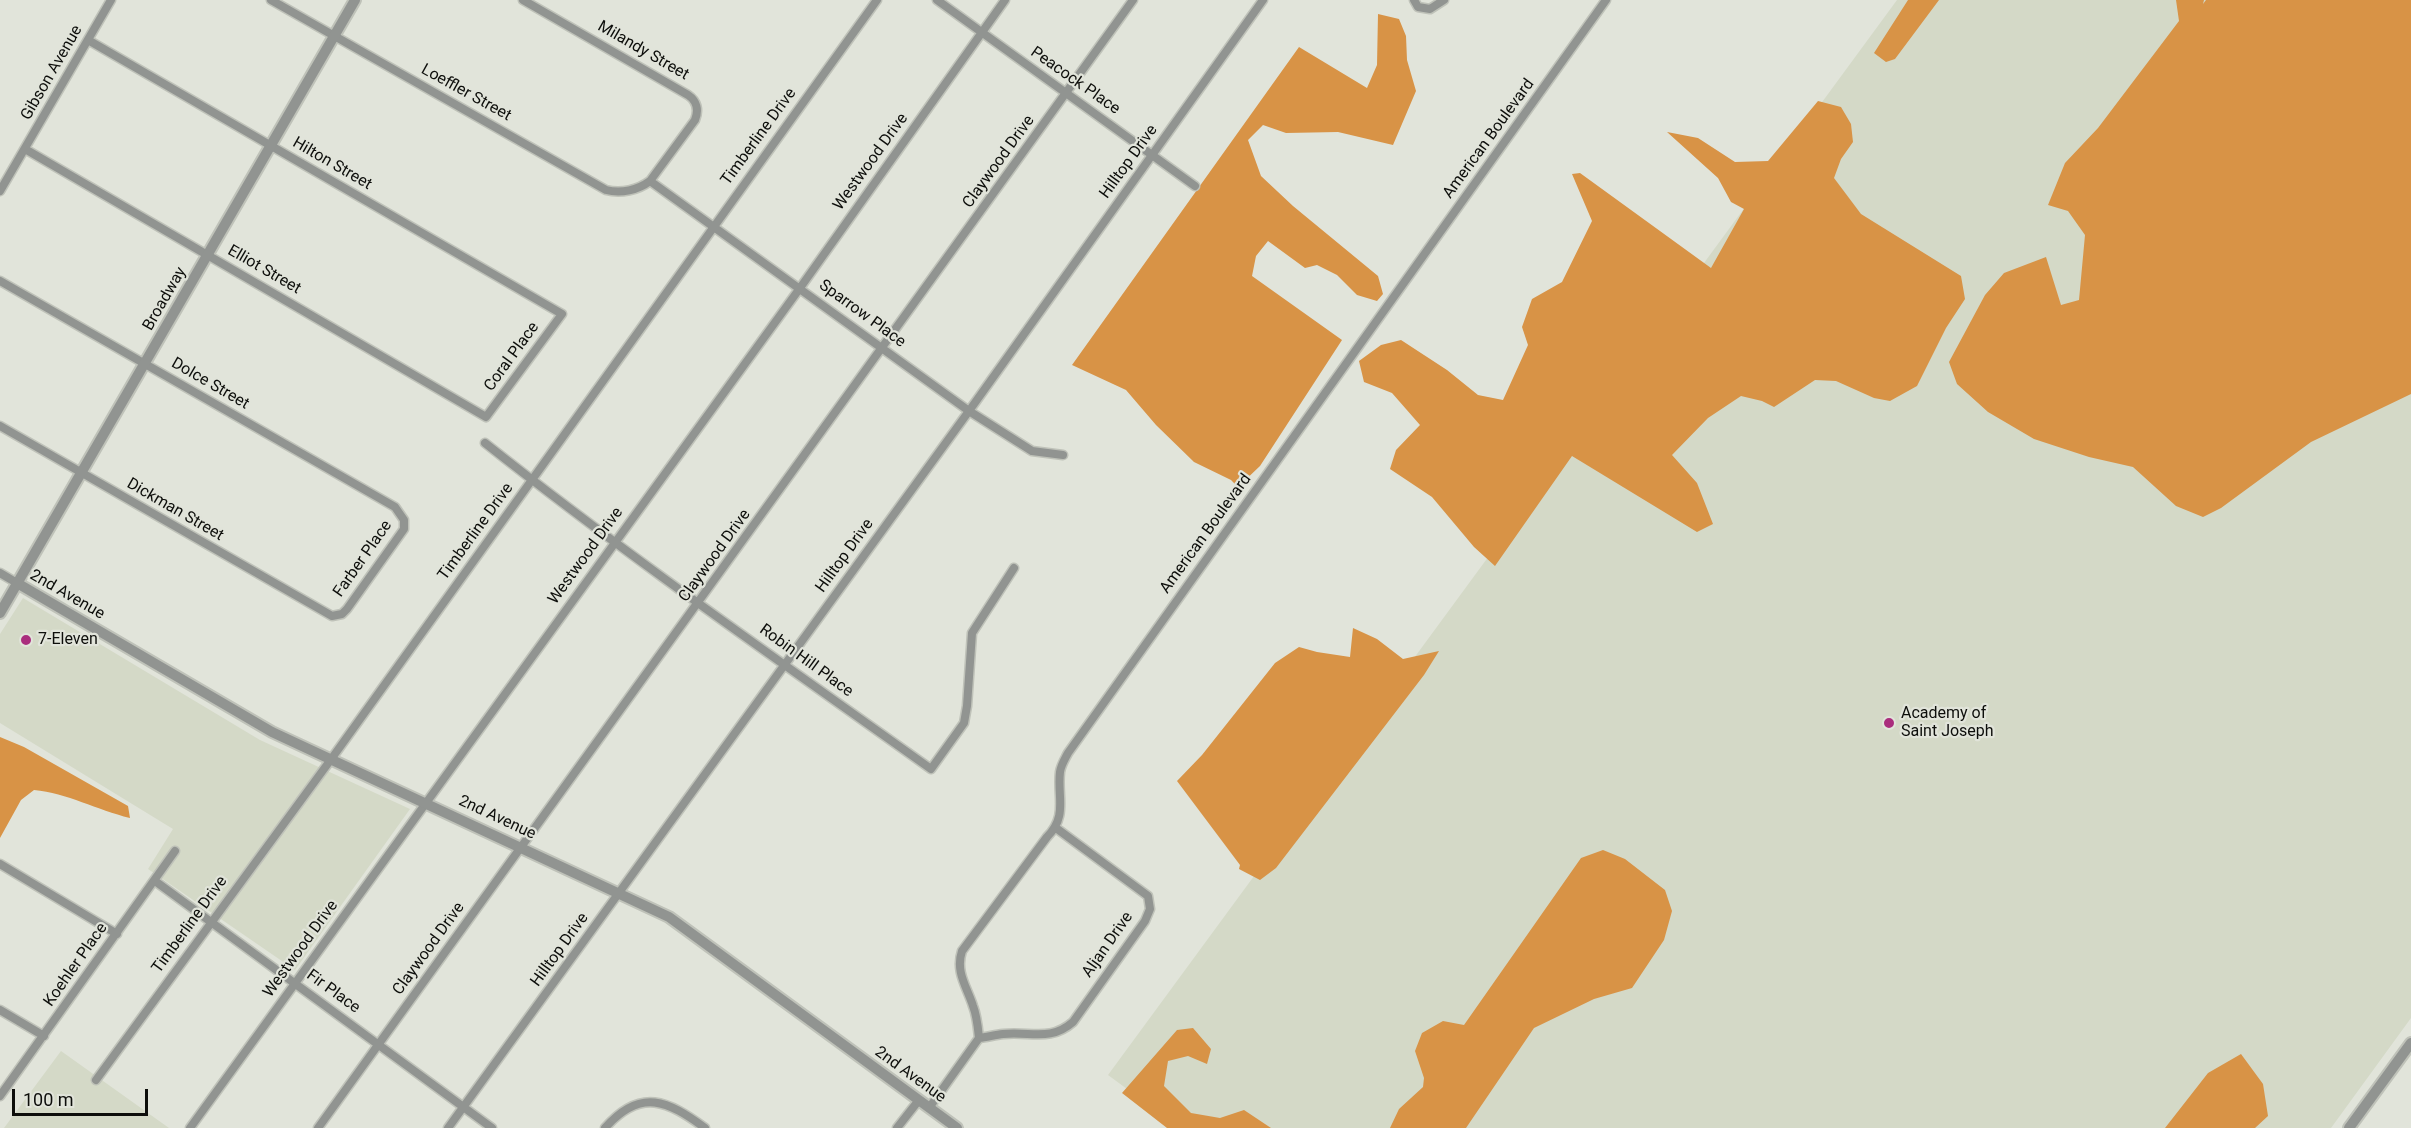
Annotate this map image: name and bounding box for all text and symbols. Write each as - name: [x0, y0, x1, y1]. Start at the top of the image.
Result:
- street label: Milandy Street: [594, 17, 692, 85]
- street label: Gibson Avenue: [17, 22, 87, 124]
- street label: Peacock Place: [1027, 43, 1123, 119]
- street label: Loeffler Street: [418, 60, 514, 126]
- street label: American Boulevard: [1439, 76, 1539, 202]
- street label: Timberline Drive: [717, 85, 801, 189]
- street label: Westwood Drive: [829, 110, 913, 214]
- street label: Claywood Drive: [959, 112, 1039, 212]
- street label: Hilltop Drive: [1096, 121, 1162, 203]
- street label: Hilton Street: [289, 134, 375, 194]
- street label: Elliot Street: [224, 241, 304, 299]
- street label: Broadway: [139, 264, 191, 334]
- street label: Sparrow Place: [815, 276, 909, 352]
- street label: Coral Place: [480, 319, 544, 395]
- street label: Dolce Street: [168, 354, 252, 414]
- street label: American Boulevard: [1156, 471, 1256, 597]
- street label: Dickman Street: [123, 475, 227, 545]
- street label: Timberline Drive: [434, 480, 518, 584]
- street label: Westwood Drive: [544, 504, 628, 608]
- street label: Claywood Drive: [675, 506, 755, 606]
- street label: Hilltop Drive: [812, 515, 878, 597]
- street label: Farber Place: [330, 517, 396, 601]
- street label: 2nd Avenue: [26, 566, 108, 624]
- street label: Robin Hill Place: [755, 621, 857, 701]
- place label: 7-Eleven: [38, 630, 98, 650]
- marker: 7-Eleven: [19, 633, 33, 647]
- place label: Academy of Saint Joseph: [1901, 704, 1994, 742]
- marker: Academy of Saint Joseph: [1882, 716, 1896, 730]
- street label: 2nd Avenue: [455, 792, 539, 844]
- street label: Timberline Drive: [148, 873, 232, 977]
- street label: Westwood Drive: [259, 897, 343, 1001]
- street label: Claywood Drive: [389, 899, 469, 999]
- street label: Hilltop Drive: [527, 909, 593, 991]
- street label: Aljan Drive: [1078, 909, 1138, 981]
- street label: Koehler Place: [40, 920, 112, 1010]
- street label: Fir Place: [302, 966, 364, 1018]
- street label: 2nd Avenue: [871, 1043, 949, 1107]
- scale bar: [15, 1077, 152, 1115]
- text: 100 m: [23, 1089, 74, 1110]

